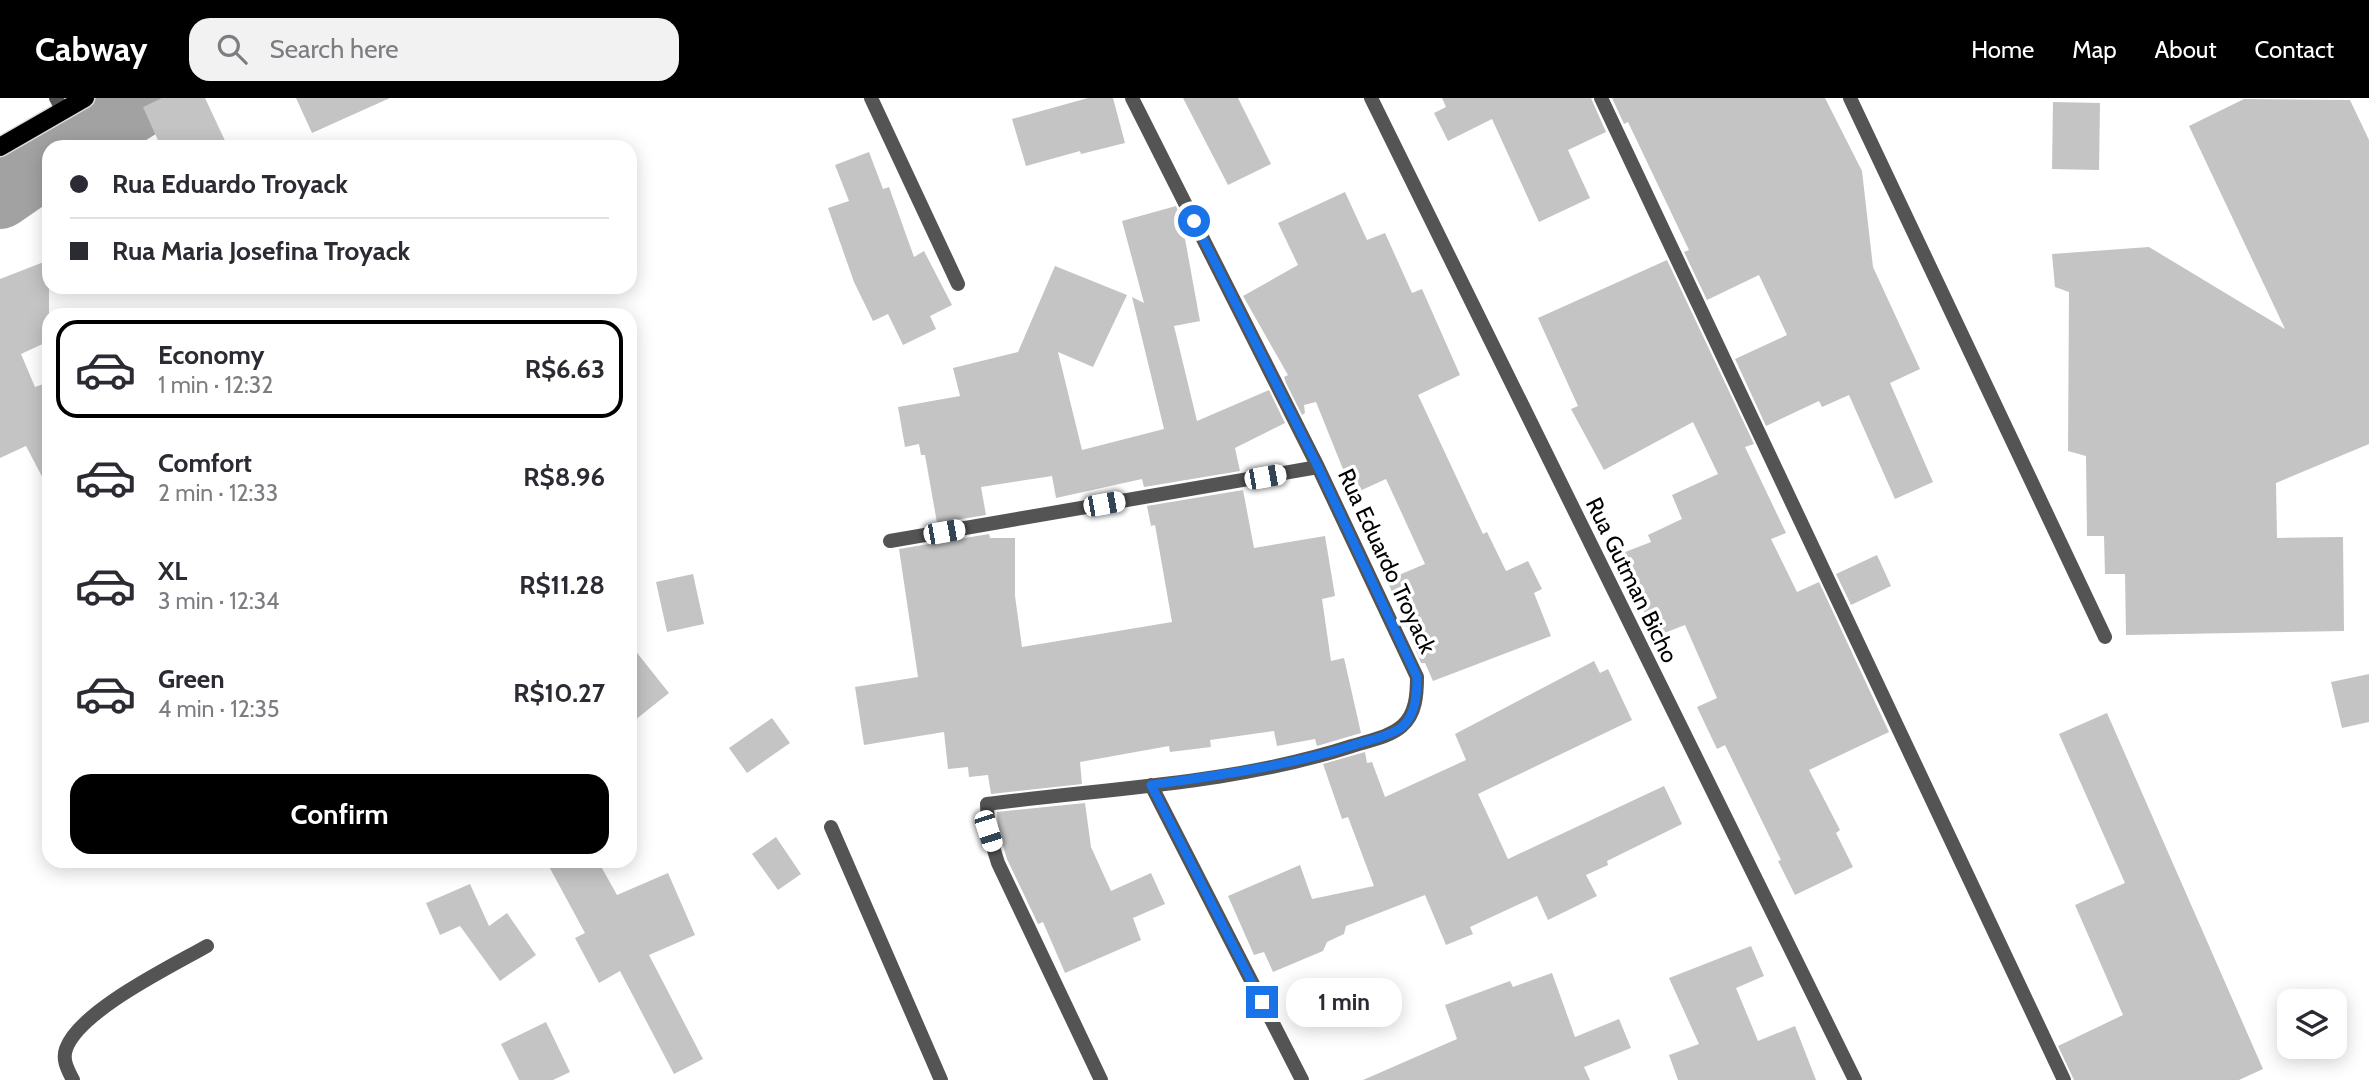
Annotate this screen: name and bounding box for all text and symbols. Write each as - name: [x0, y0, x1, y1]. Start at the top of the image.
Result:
- search box: [189, 18, 679, 81]
- text: Cabway: [35, 29, 147, 69]
- icon: search: [213, 30, 251, 68]
- text: Search here: [269, 33, 399, 65]
- text: Home: [1971, 35, 2034, 64]
- text: Map: [2072, 35, 2117, 64]
- text: About: [2155, 35, 2217, 64]
- text: Contact: [2255, 35, 2334, 64]
- text: Rua Eduardo Troyack: [112, 168, 348, 200]
- route start: [1178, 205, 1210, 237]
- text: Rua Maria Josefina Troyack: [112, 235, 410, 267]
- icon: car: [74, 338, 137, 401]
- text: Economy: [158, 339, 264, 371]
- text: R$6.63: [525, 353, 605, 385]
- text: 1 min · 12:32: [158, 371, 273, 399]
- icon: car: [74, 446, 137, 509]
- text: Comfort: [158, 447, 252, 479]
- text: R$8.96: [523, 461, 605, 493]
- car: [1243, 463, 1288, 491]
- street label: Rua Eduardo Troyack: [1332, 464, 1442, 658]
- text: 2 min · 12:33: [158, 479, 278, 507]
- car: [1082, 490, 1127, 518]
- street label: Rua Gutman Bicho: [1580, 493, 1684, 667]
- car: [922, 518, 967, 546]
- icon: car: [74, 554, 137, 617]
- text: XL: [158, 555, 187, 587]
- text: R$11.28: [519, 569, 605, 601]
- text: 3 min · 12:34: [158, 587, 279, 615]
- icon: car: [74, 662, 137, 725]
- text: Green: [158, 663, 225, 695]
- text: R$10.27: [513, 677, 605, 709]
- text: 4 min · 12:35: [158, 695, 279, 723]
- button: Confirm: [70, 774, 609, 854]
- car: [972, 808, 1005, 854]
- callout: 1 min: [1286, 978, 1402, 1026]
- route end: [1246, 986, 1278, 1018]
- text: 1 min: [1318, 988, 1370, 1016]
- map controls: [2277, 989, 2347, 1059]
- button: layers: [2277, 989, 2347, 1059]

